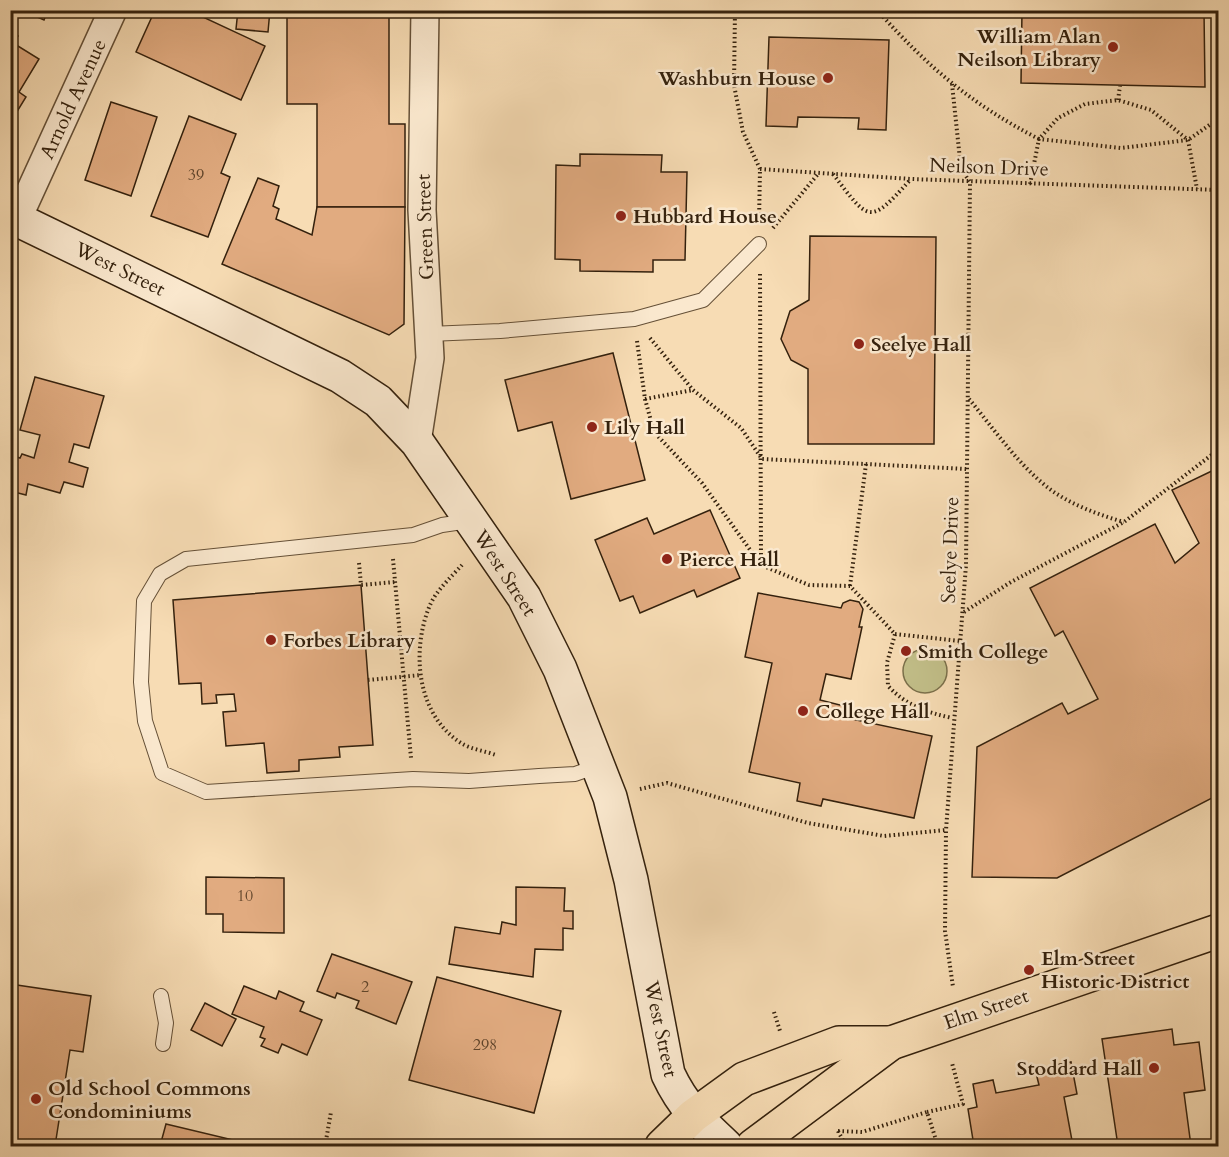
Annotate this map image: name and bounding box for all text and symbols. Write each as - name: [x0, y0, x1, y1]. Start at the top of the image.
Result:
- place label: William Alan Neilson Library: [957, 23, 1102, 73]
- street label: Arnold Avenue: [33, 35, 113, 163]
- marker: William Alan Neilson Library: [1106, 40, 1120, 54]
- place label: Washburn House: [657, 65, 816, 92]
- marker: Washburn House: [821, 71, 835, 85]
- street label: Neilson Drive: [929, 151, 1049, 183]
- house number: 39: [188, 164, 204, 186]
- street label: Green Street: [410, 173, 440, 281]
- place label: Hubbard House: [633, 203, 777, 230]
- marker: Hubbard House: [614, 209, 628, 223]
- street label: West Street: [69, 235, 170, 303]
- place label: Seelye Hall: [871, 331, 972, 358]
- marker: Seelye Hall: [852, 337, 866, 351]
- place label: Lily Hall: [604, 414, 685, 441]
- marker: Lily Hall: [585, 420, 599, 434]
- street label: Seelye Drive: [935, 496, 965, 604]
- street label: West Street: [467, 524, 543, 622]
- place label: Pierce Hall: [679, 546, 779, 573]
- marker: Pierce Hall: [660, 552, 674, 566]
- place label: Forbes Library: [283, 627, 416, 654]
- marker: Forbes Library: [264, 633, 278, 647]
- place label: Smith College: [918, 638, 1048, 665]
- marker: Smith College: [899, 644, 913, 658]
- place label: College Hall: [815, 698, 930, 725]
- marker: College Hall: [796, 704, 810, 718]
- house number: 10: [237, 885, 253, 907]
- place label: Elm Street Historic District: [1041, 945, 1189, 995]
- marker: Elm Street Historic District: [1022, 963, 1036, 977]
- house number: 2: [361, 976, 369, 998]
- street label: West Street: [637, 977, 684, 1080]
- street label: Elm Street: [940, 982, 1033, 1036]
- house number: 298: [473, 1034, 497, 1056]
- place label: Stoddard Hall: [1017, 1055, 1142, 1082]
- marker: Stoddard Hall: [1147, 1061, 1161, 1075]
- place label: Old School Commons Condominiums: [48, 1075, 251, 1125]
- marker: Old School Commons Condominiums: [29, 1092, 43, 1106]

